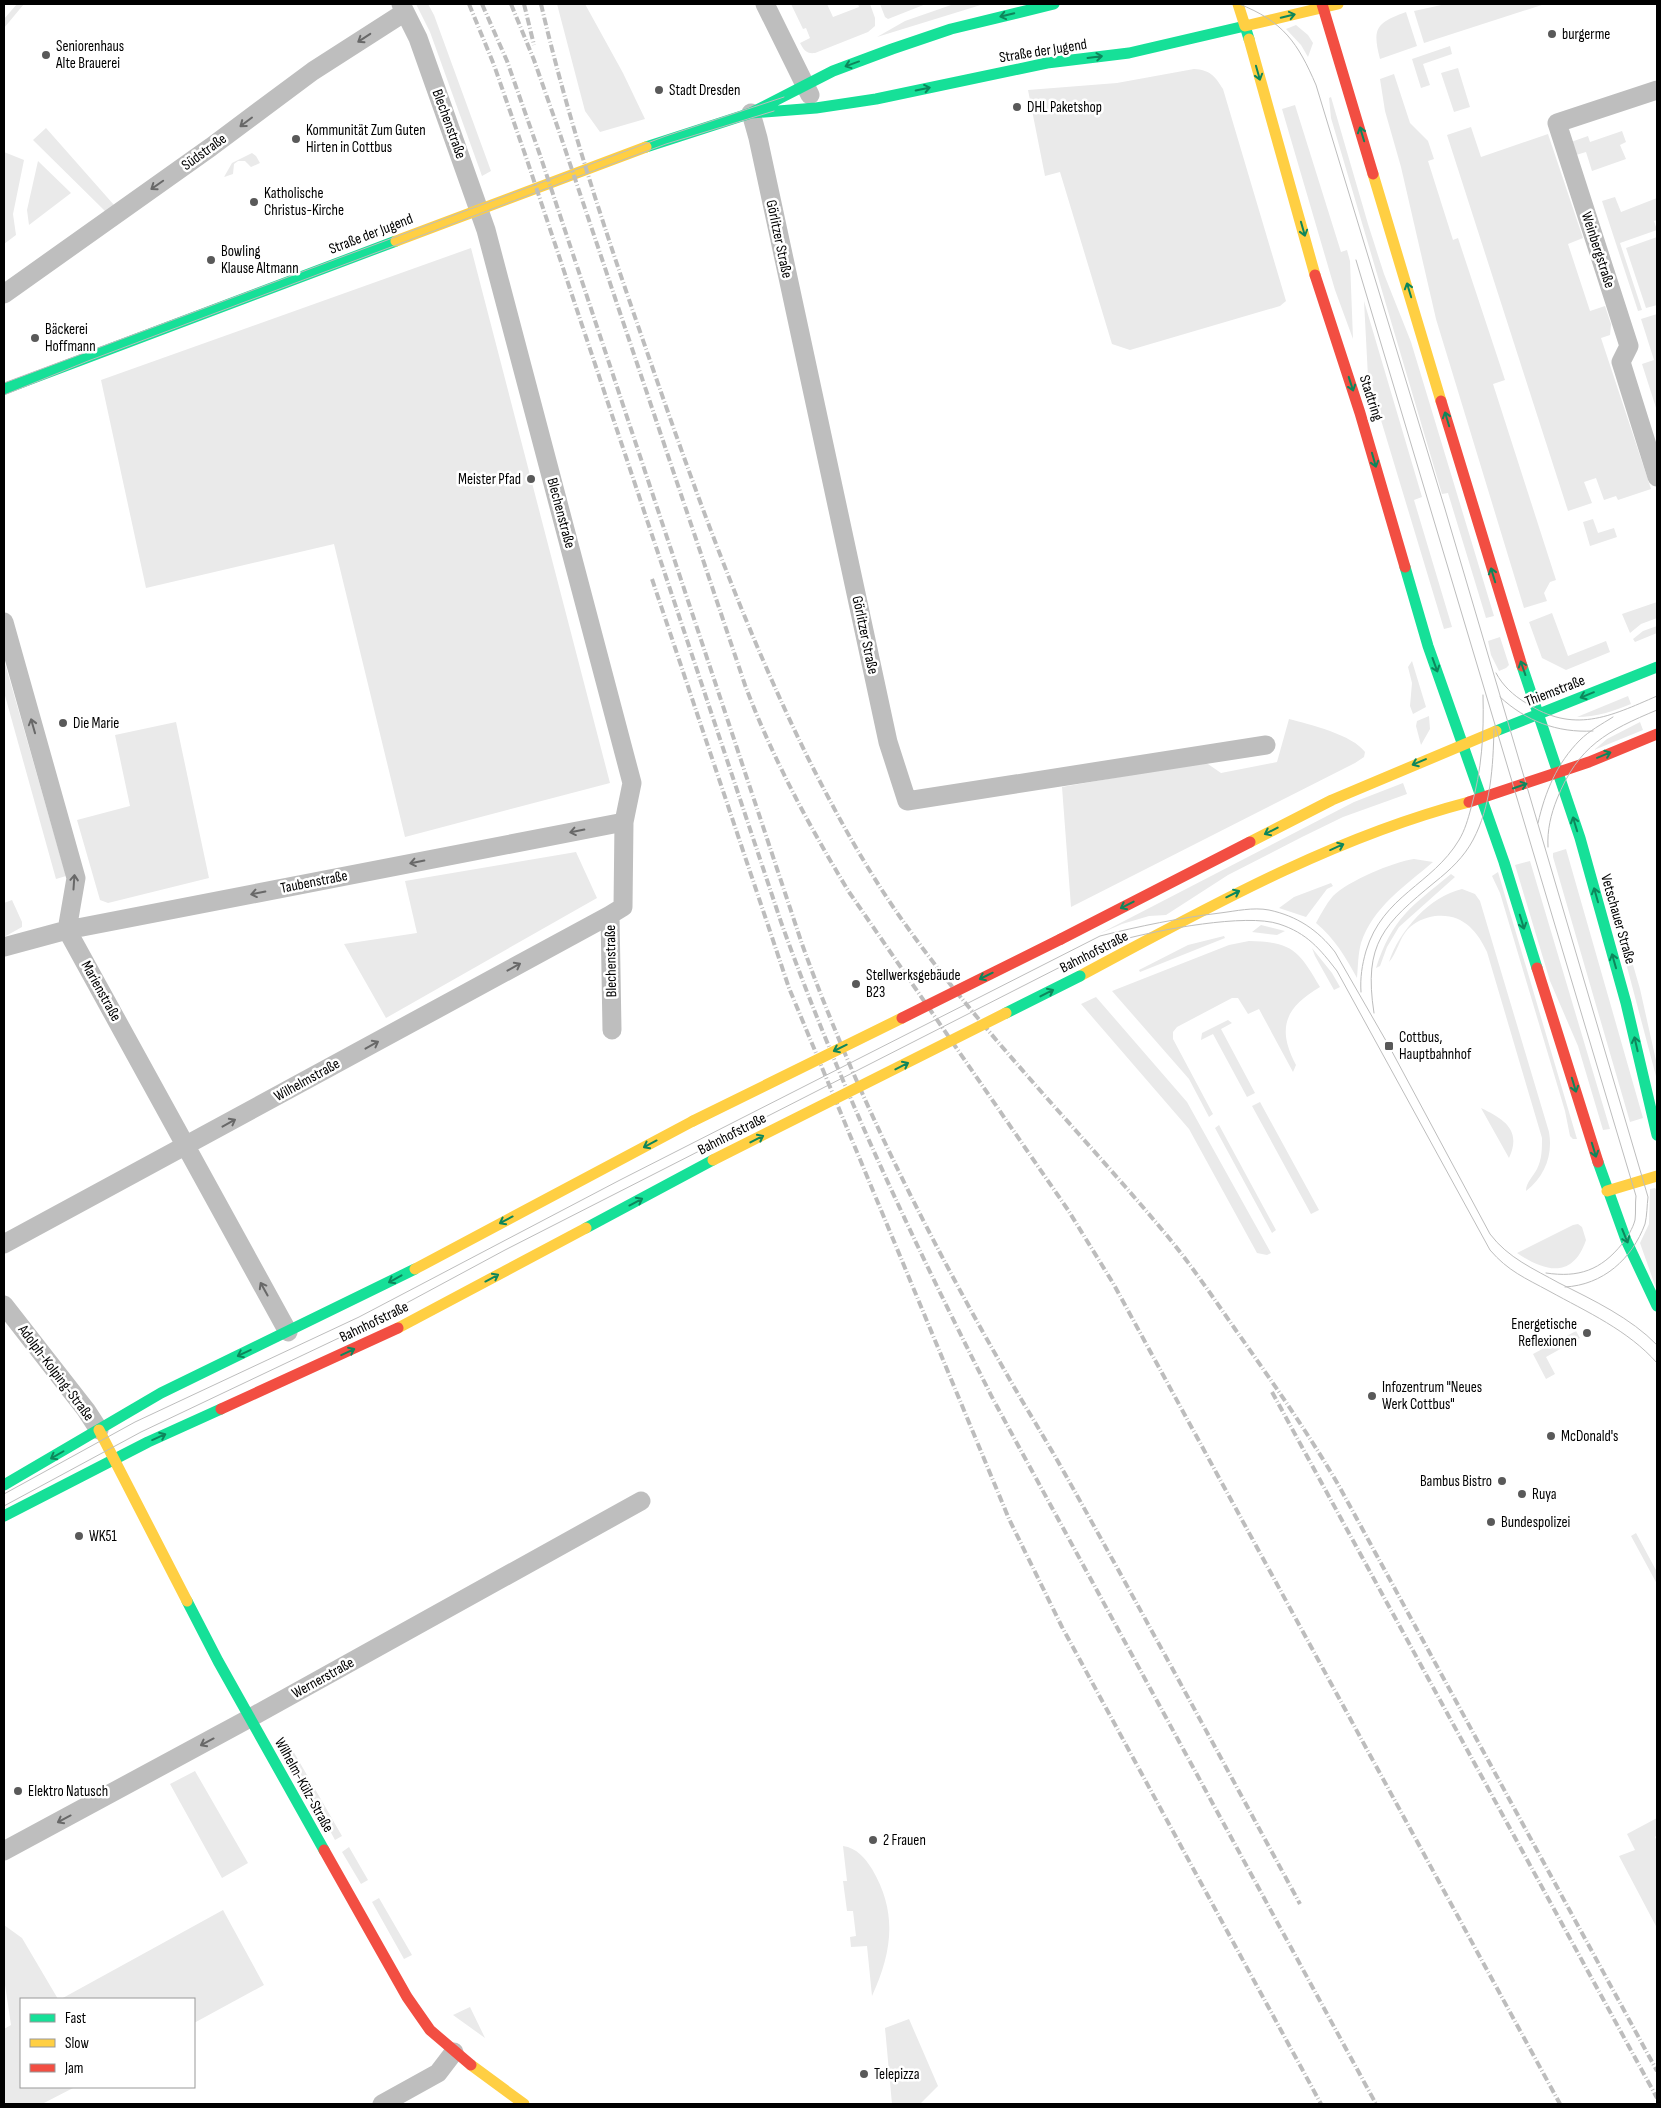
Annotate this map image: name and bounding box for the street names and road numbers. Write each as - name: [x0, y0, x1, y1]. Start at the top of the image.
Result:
- street label: Straße der Jugend: [998, 35, 1088, 67]
- street label: Blechenstraße: [428, 87, 470, 161]
- street label: Südstraße: [178, 129, 230, 175]
- street label: Görlitzer Straße: [761, 198, 797, 280]
- street label: Straße der Jugend: [326, 209, 416, 259]
- street label: Weinbergstraße: [1577, 209, 1619, 291]
- street label: Stadtring: [1355, 373, 1387, 423]
- street label: Blechenstraße: [542, 476, 580, 550]
- street label: Görlitzer Straße: [847, 594, 883, 676]
- street label: Thiemstraße: [1522, 671, 1588, 711]
- street label: Taubenstraße: [279, 866, 349, 898]
- street label: Vetschauer Straße: [1596, 872, 1640, 966]
- street label: Blechenstraße: [601, 925, 621, 997]
- street label: Bahnhofstraße: [1057, 927, 1131, 977]
- street label: Marienstraße: [77, 957, 125, 1025]
- street label: Wilhelmstraße: [271, 1054, 343, 1106]
- street label: Bahnhofstraße: [695, 1109, 769, 1159]
- street label: Bahnhofstraße: [336, 1297, 412, 1347]
- street label: Adolph-Kolping-Straße: [13, 1320, 98, 1425]
- street label: Wernerstraße: [288, 1653, 358, 1703]
- street label: Wilhelm-Külz-Straße: [270, 1734, 338, 1836]

